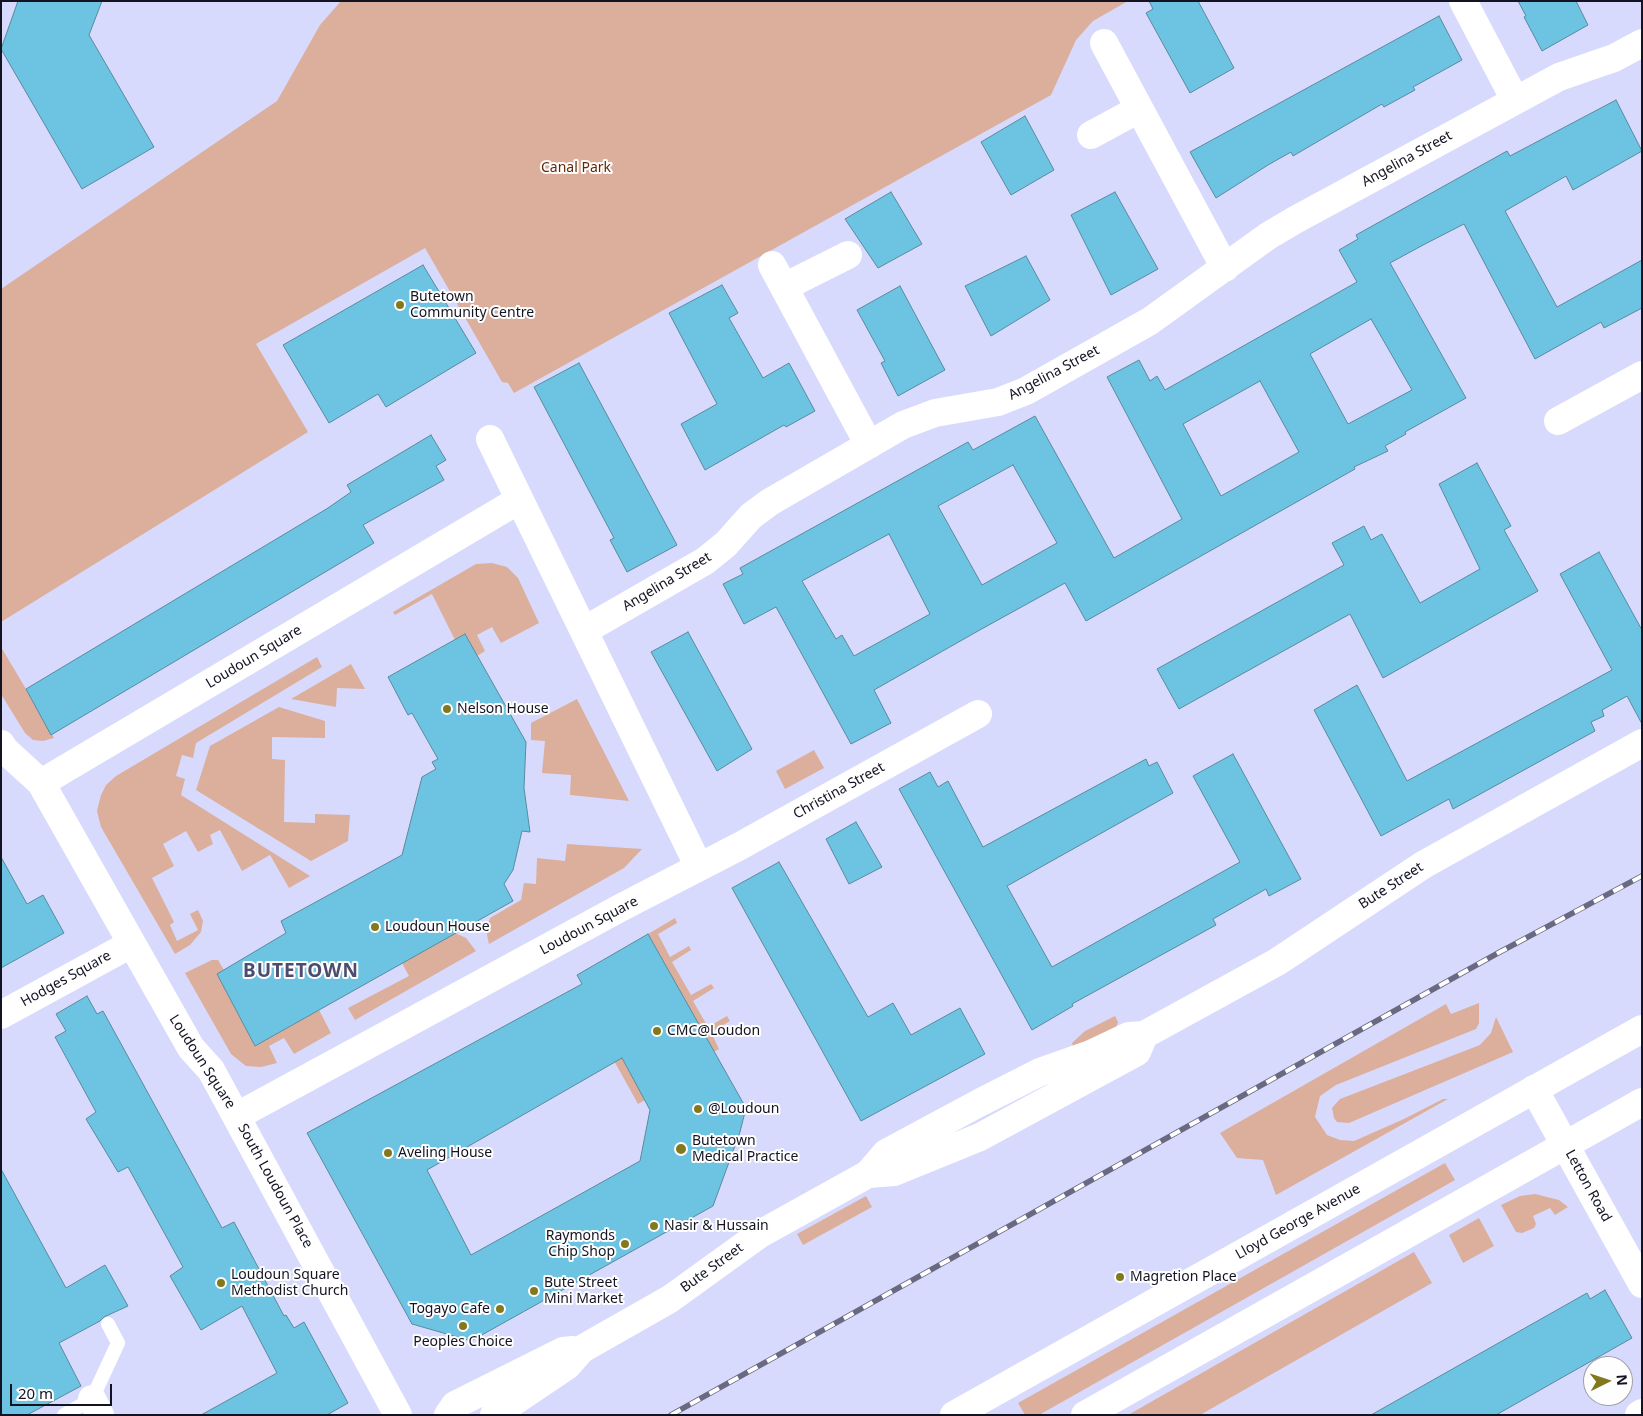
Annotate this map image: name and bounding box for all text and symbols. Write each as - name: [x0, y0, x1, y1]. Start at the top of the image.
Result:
- street label: Angelina Street: [1359, 127, 1455, 191]
- park label: Canal Park: [541, 160, 611, 176]
- place label: Butetown Community Centre: [410, 289, 534, 322]
- marker: Butetown Community Centre: [394, 299, 406, 311]
- street label: Angelina Street: [1006, 342, 1102, 404]
- street label: Angelina Street: [620, 549, 714, 615]
- street label: Loudoun Square: [203, 622, 305, 692]
- place label: Nelson House: [457, 701, 549, 717]
- marker: Nelson House: [441, 703, 453, 715]
- street label: Christina Street: [791, 759, 887, 823]
- street label: Bute Street: [1356, 859, 1426, 913]
- street label: Loudoun Square: [537, 893, 641, 959]
- place label: Loudoun House: [385, 919, 490, 935]
- marker: Loudoun House: [369, 921, 381, 933]
- street label: Hodges Square: [18, 947, 114, 1011]
- district label: BUTETOWN: [242, 961, 360, 983]
- street label: Loudoun Square: [165, 1012, 239, 1112]
- place label: CMC@Loudon: [667, 1023, 760, 1039]
- marker: CMC@Loudon: [651, 1025, 663, 1037]
- place label: @Loudoun: [708, 1101, 779, 1117]
- marker: @Loudoun: [692, 1103, 704, 1115]
- street label: South Loudoun Place: [234, 1121, 316, 1251]
- place label: Butetown Medical Practice: [692, 1133, 798, 1166]
- marker: Butetown Medical Practice: [674, 1142, 688, 1156]
- place label: Aveling House: [398, 1145, 492, 1161]
- marker: Aveling House: [382, 1147, 394, 1159]
- street label: Letton Road: [1561, 1147, 1615, 1225]
- street label: Lloyd George Avenue: [1233, 1181, 1363, 1263]
- place label: Nasir & Hussain: [664, 1218, 769, 1234]
- marker: Nasir & Hussain: [648, 1220, 660, 1232]
- place label: Raymonds Chip Shop: [546, 1228, 615, 1260]
- marker: Raymonds Chip Shop: [619, 1238, 631, 1250]
- street label: Bute Street: [677, 1240, 747, 1296]
- place label: Loudoun Square Methodist Church: [231, 1267, 348, 1300]
- place label: Magretion Place: [1130, 1269, 1237, 1285]
- marker: Magretion Place: [1114, 1271, 1126, 1283]
- place label: Bute Street Mini Market: [544, 1275, 623, 1308]
- marker: Loudoun Square Methodist Church: [215, 1277, 227, 1289]
- marker: Bute Street Mini Market: [528, 1285, 540, 1297]
- place label: Togayo Cafe: [410, 1301, 490, 1317]
- marker: Togayo Cafe: [494, 1303, 506, 1315]
- marker: Peoples Choice: [457, 1320, 469, 1332]
- place label: Peoples Choice: [413, 1334, 513, 1350]
- north arrow: [1583, 1356, 1633, 1406]
- scale bar: [12, 1374, 115, 1406]
- text: N: [1613, 1374, 1632, 1386]
- text: 20 m: [18, 1383, 53, 1403]

